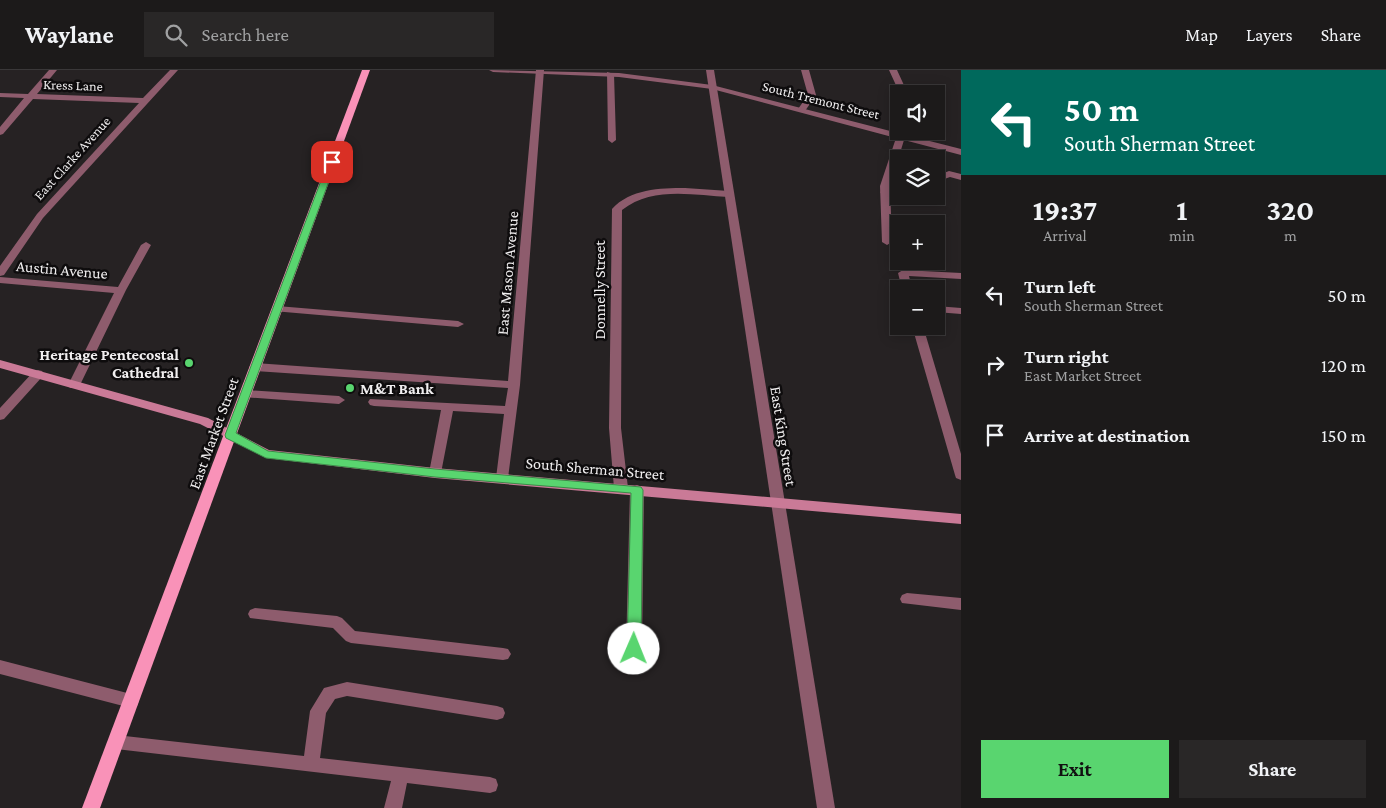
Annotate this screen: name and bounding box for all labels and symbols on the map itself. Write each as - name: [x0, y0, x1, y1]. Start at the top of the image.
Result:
- street label: Kress Lane: [43, 76, 103, 94]
- street label: South Tremont Street: [761, 78, 881, 122]
- street label: East Clarke Avenue: [30, 113, 114, 203]
- pin: [311, 141, 353, 183]
- street label: East Mason Avenue: [494, 210, 521, 336]
- street label: Donnelly Street: [591, 240, 609, 340]
- street label: Austin Avenue: [15, 257, 108, 282]
- place label: Heritage Pentecostal Cathedral: [39, 346, 179, 381]
- marker: Heritage Pentecostal Cathedral: [183, 357, 195, 369]
- street label: East Market Street: [185, 374, 242, 491]
- place label: M&T Bank: [360, 380, 434, 397]
- marker: M&T Bank: [344, 382, 356, 394]
- street label: East King Street: [766, 385, 800, 488]
- street label: South Sherman Street: [525, 454, 666, 483]
- position arrow: [607, 622, 659, 674]

